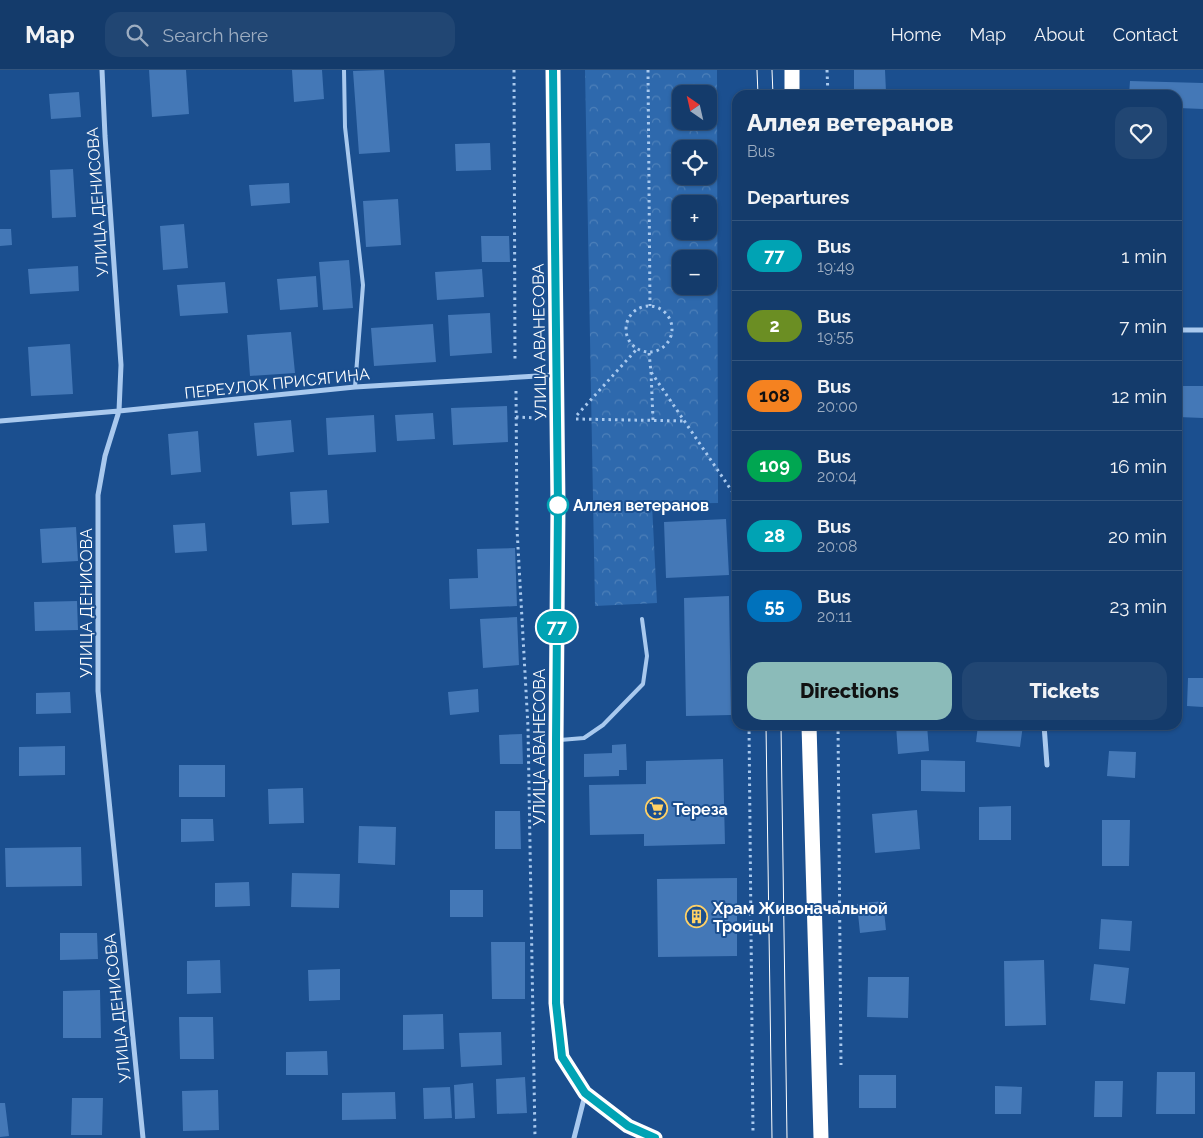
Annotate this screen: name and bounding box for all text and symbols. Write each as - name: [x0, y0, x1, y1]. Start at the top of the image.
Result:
- search box: [105, 12, 455, 57]
- text: Map: [25, 20, 75, 49]
- icon: search: [123, 21, 151, 49]
- text: Search here: [163, 24, 268, 46]
- text: Home: [890, 24, 941, 45]
- text: Map: [969, 24, 1006, 45]
- text: About: [1034, 24, 1085, 45]
- text: Contact: [1113, 24, 1178, 45]
- north arrow: [672, 85, 718, 130]
- map controls: [672, 85, 717, 295]
- button: heart: [1115, 107, 1167, 159]
- text: Аллея ветеранов: [747, 108, 954, 137]
- street label: УЛИЦА ДЕНИСОВА: [83, 127, 112, 277]
- button: locate: [672, 140, 717, 185]
- text: Bus: [747, 142, 775, 161]
- text: Departures: [747, 186, 849, 208]
- button: +: [672, 195, 717, 240]
- text: Bus: [817, 235, 851, 257]
- text: 77: [764, 245, 785, 266]
- text: 1 min: [1121, 245, 1167, 267]
- button: −: [672, 250, 717, 295]
- text: 19:49: [817, 257, 854, 276]
- street label: УЛИЦА АВАНЕСОВА: [529, 263, 550, 421]
- text: Bus: [817, 305, 851, 327]
- text: 2: [769, 315, 780, 336]
- text: 7 min: [1119, 315, 1167, 337]
- text: 19:55: [817, 327, 854, 346]
- street label: ПЕРЕУЛОК ПРИСЯГИНА: [184, 364, 371, 403]
- text: Bus: [817, 375, 851, 397]
- text: 108: [759, 385, 790, 406]
- text: 12 min: [1111, 385, 1167, 407]
- text: 20:00: [817, 397, 858, 416]
- text: Bus: [817, 445, 851, 467]
- text: 109: [759, 455, 790, 476]
- text: 16 min: [1110, 455, 1167, 477]
- text: 20:04: [817, 467, 857, 486]
- marker: Аллея ветеранов: [547, 494, 569, 516]
- place label: Аллея ветеранов: [573, 496, 709, 515]
- text: Bus: [817, 515, 851, 537]
- text: 28: [764, 525, 785, 546]
- text: 20 min: [1108, 525, 1167, 547]
- street label: УЛИЦА ДЕНИСОВА: [77, 528, 96, 678]
- text: 20:08: [817, 537, 857, 556]
- text: Bus: [817, 585, 851, 607]
- text: 55: [765, 595, 784, 616]
- text: 23 min: [1109, 595, 1167, 617]
- text: 20:11: [817, 607, 852, 626]
- line badge: 77: [534, 611, 580, 643]
- text: 77: [547, 616, 567, 637]
- button: Directions: [747, 662, 952, 720]
- button: Tickets: [962, 662, 1167, 720]
- street label: УЛИЦА АВАНЕСОВА: [530, 668, 549, 825]
- supermarket icon: Тереза: [645, 797, 669, 821]
- place label: Тереза: [673, 800, 728, 819]
- place label: Храм Живоначальной Троицы: [712, 899, 888, 936]
- building icon: Храм Живоначальной Троицы: [685, 905, 709, 929]
- street label: УЛИЦА ДЕНИСОВА: [100, 932, 135, 1083]

